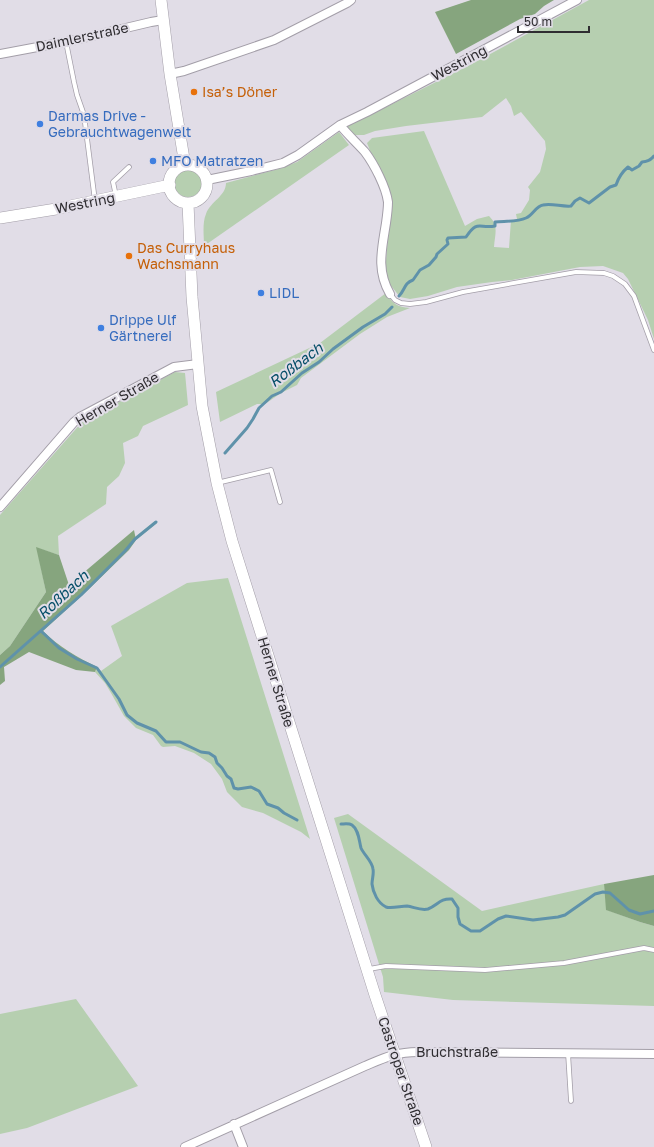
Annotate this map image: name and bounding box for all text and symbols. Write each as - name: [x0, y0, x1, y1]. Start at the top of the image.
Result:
- scale bar: [518, 8, 589, 34]
- text: 50 m: [524, 14, 552, 29]
- street label: Daimlerstraße: [34, 18, 130, 55]
- street label: Westring: [428, 41, 489, 84]
- place label: Isa’s Döner: [202, 83, 278, 100]
- marker: Isa’s Döner: [189, 87, 199, 97]
- place label: Darmas Drive - Gebrauchtwagenwelt: [48, 107, 191, 140]
- marker: Darmas Drive - Gebrauchtwagenwelt: [35, 119, 45, 129]
- place label: MFO Matratzen: [161, 152, 263, 169]
- marker: MFO Matratzen: [148, 156, 158, 166]
- street label: Westring: [54, 188, 116, 217]
- place label: Das Curryhaus Wachsmann: [137, 239, 235, 272]
- marker: Das Curryhaus Wachsmann: [124, 251, 134, 261]
- place label: LIDL: [269, 284, 299, 301]
- marker: LIDL: [256, 288, 266, 298]
- place label: Drippe Ulf Gärtnerei: [109, 311, 176, 344]
- marker: Drippe Ulf Gärtnerei: [96, 323, 106, 333]
- water label: Roßbach: [265, 338, 327, 390]
- street label: Herner Straße: [72, 368, 162, 429]
- water label: Roßbach: [33, 566, 92, 622]
- street label: Herner Straße: [255, 635, 298, 729]
- street label: Castroper Straße: [375, 1014, 428, 1127]
- street label: Bruchstraße: [416, 1043, 498, 1060]

